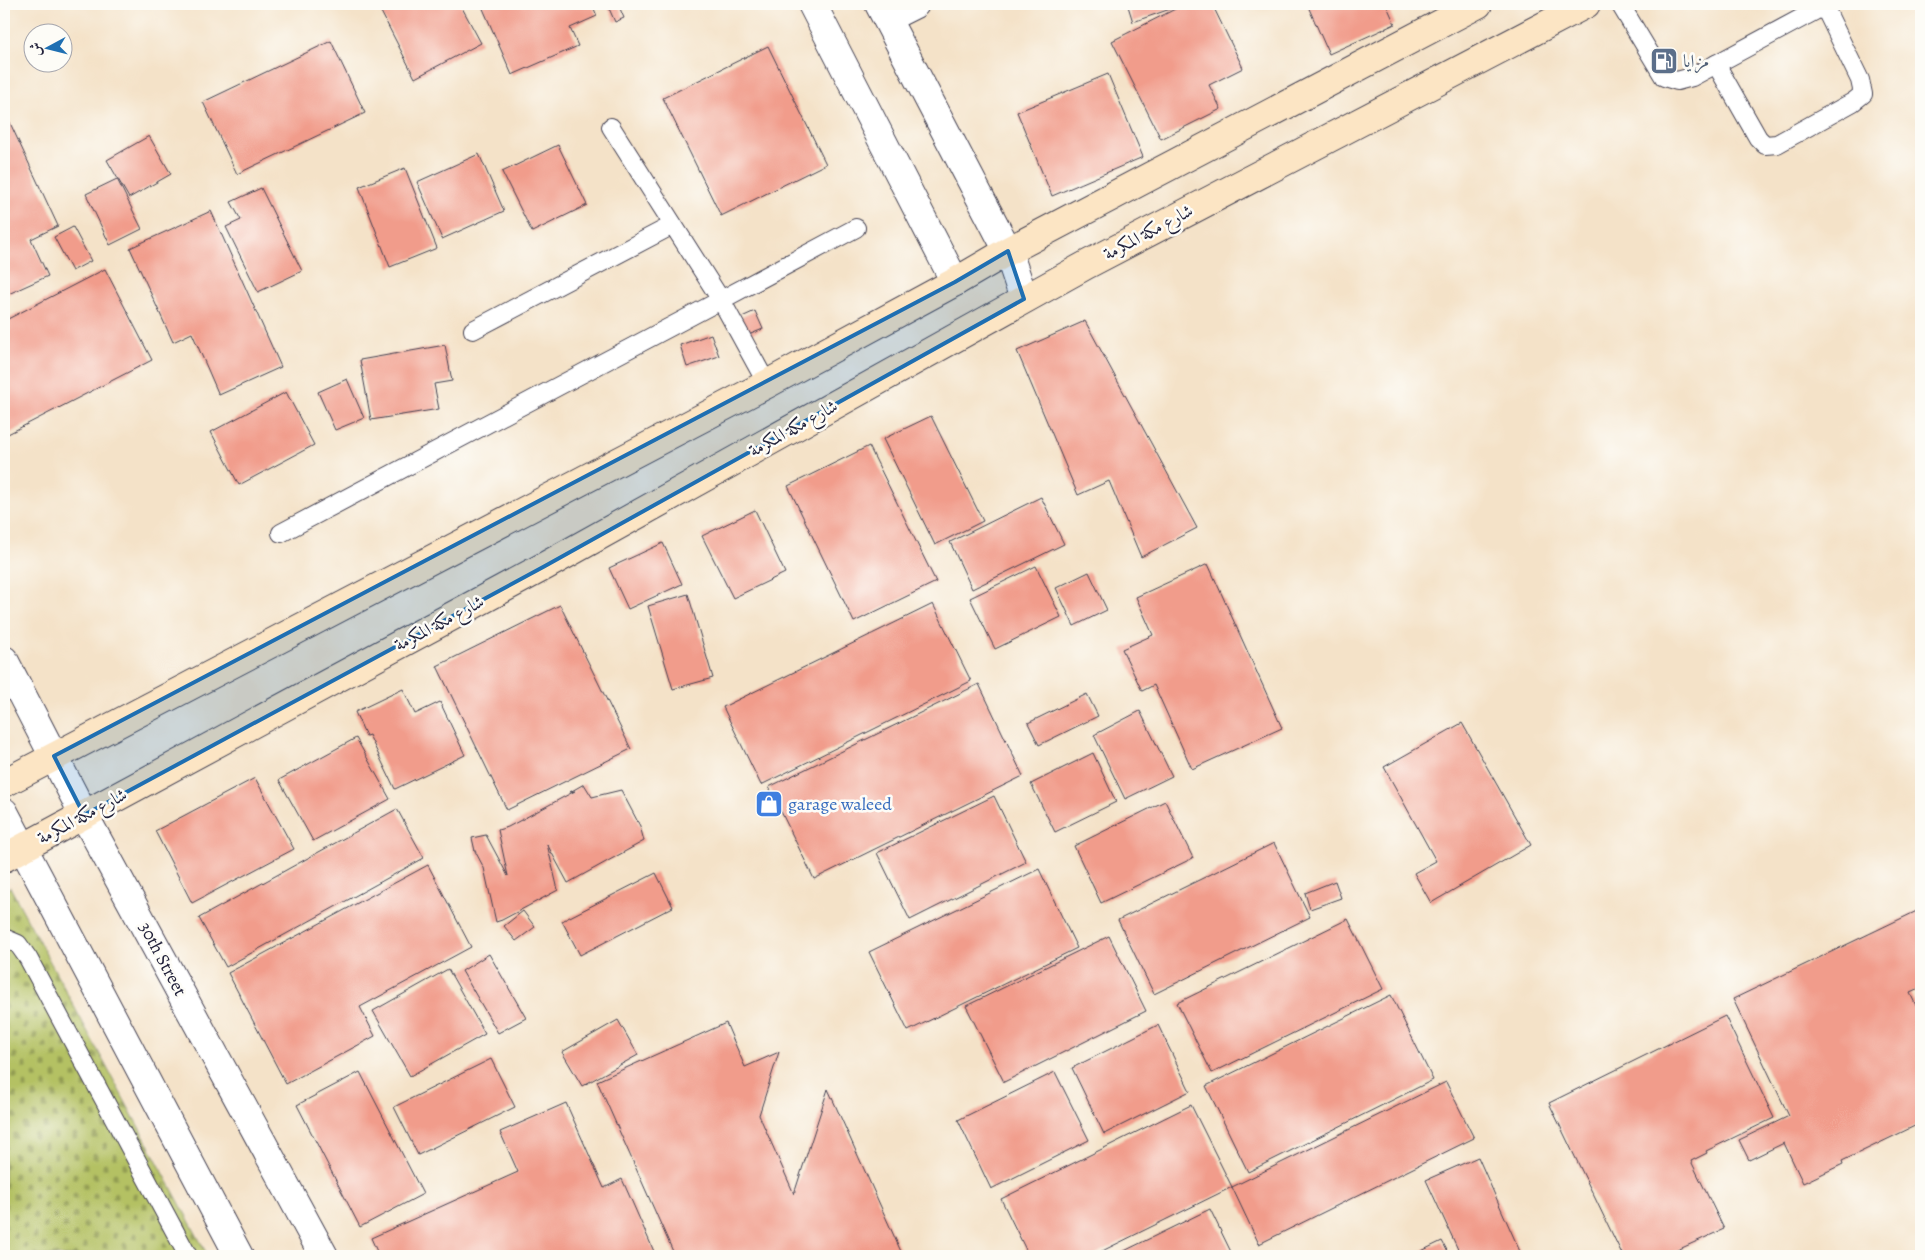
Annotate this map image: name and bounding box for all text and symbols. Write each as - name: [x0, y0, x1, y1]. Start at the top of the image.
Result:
- north arrow: [22, 22, 72, 72]
- text: ش: [25, 41, 46, 58]
- fuel station icon: مزايا: [1649, 46, 1679, 76]
- place label: مزايا: [1683, 49, 1709, 74]
- street label: شارع مكة المكرمة: [1099, 198, 1198, 268]
- street label: شارع مكة المكرمة: [744, 394, 843, 465]
- street label: شارع مكة المكرمة: [390, 589, 489, 659]
- street label: شارع مكة المكرمة: [33, 782, 132, 852]
- shop icon: garage waleed: [754, 789, 784, 819]
- place label: garage waleed: [788, 792, 892, 816]
- street label: 30th Street: [134, 918, 193, 1000]

